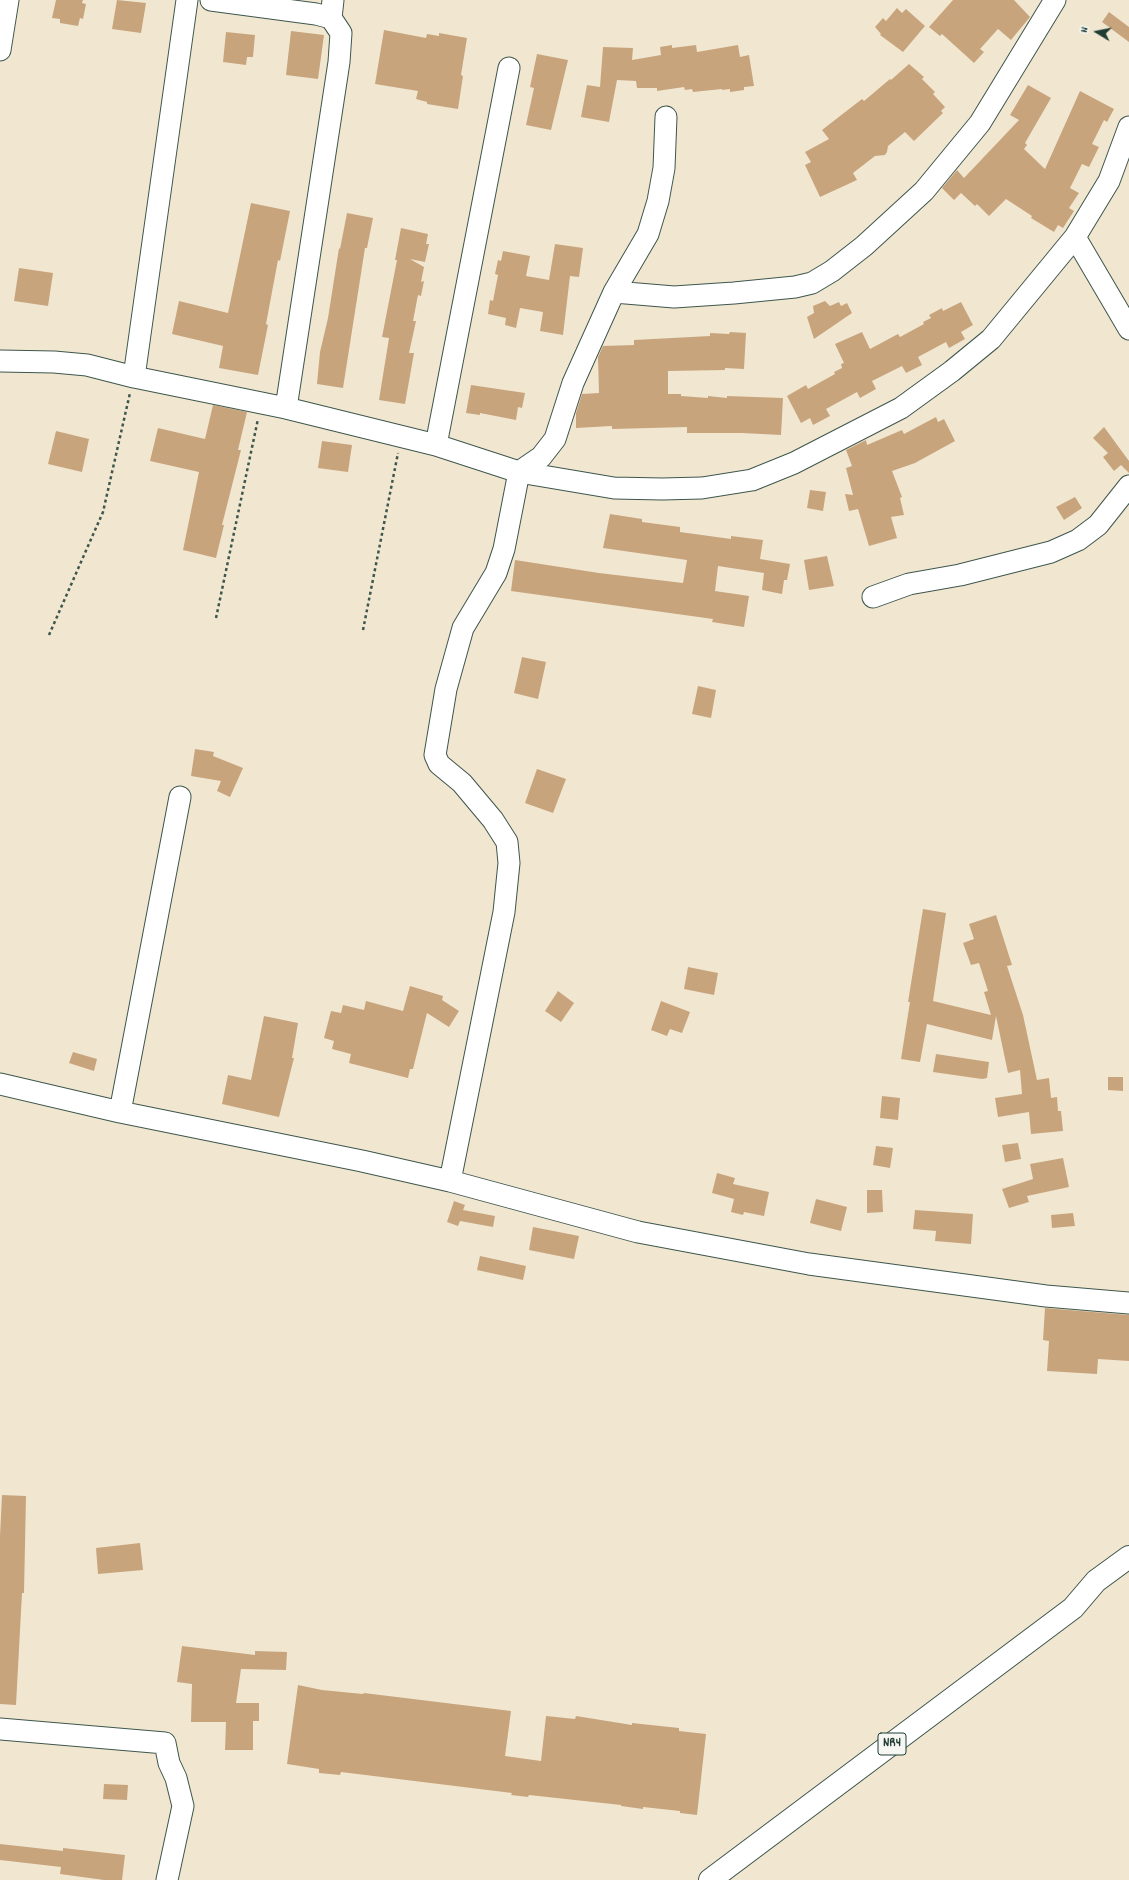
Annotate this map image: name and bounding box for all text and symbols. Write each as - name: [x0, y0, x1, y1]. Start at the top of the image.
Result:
- north arrow: [1077, 12, 1117, 52]
- text: N: [1077, 26, 1094, 34]
- road number: NR4: [878, 1733, 906, 1755]

